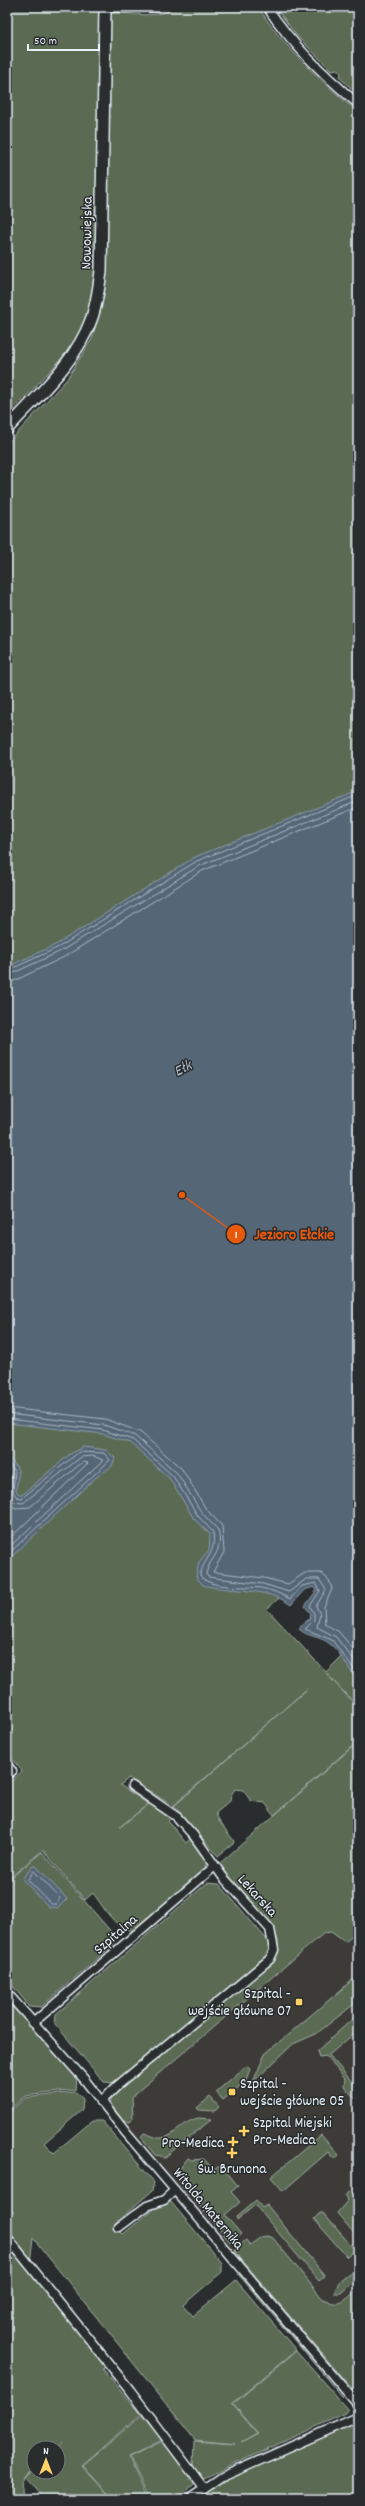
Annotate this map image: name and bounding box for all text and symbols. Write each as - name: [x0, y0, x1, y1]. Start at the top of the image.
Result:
- scale bar: [28, 26, 99, 52]
- text: 50 m: [34, 33, 57, 50]
- street label: Nowowiejska: [76, 195, 100, 270]
- water label: Ełk: [170, 1054, 198, 1084]
- callout: Jezioro Ełckie: [226, 1220, 342, 1248]
- text: Jezioro Ełckie: [254, 1224, 334, 1247]
- text: 1: [235, 1227, 238, 1244]
- street label: Lekarska: [231, 1870, 282, 1923]
- street label: Szpitalna: [89, 1909, 144, 1961]
- place label: Szpital - wejście główne 07: [188, 1984, 291, 2023]
- marker: Szpital - wejście główne 07: [294, 1997, 304, 2007]
- place label: Szpital - wejście główne 05: [240, 2074, 344, 2113]
- marker: Szpital - wejście główne 05: [227, 2087, 237, 2097]
- place label: Szpital Miejski Pro-Medica: [253, 2113, 332, 2152]
- marker: Szpital Miejski Pro-Medica: [238, 2125, 250, 2137]
- place label: Pro-Medica: [162, 2133, 225, 2155]
- marker: Pro-Medica: [227, 2136, 239, 2148]
- marker: Św. Brunona: [227, 2148, 237, 2158]
- place label: Św. Brunona: [198, 2159, 267, 2181]
- street label: Witolda Maternika: [167, 2164, 249, 2256]
- north arrow: [26, 2440, 66, 2480]
- text: N: [43, 2444, 49, 2460]

